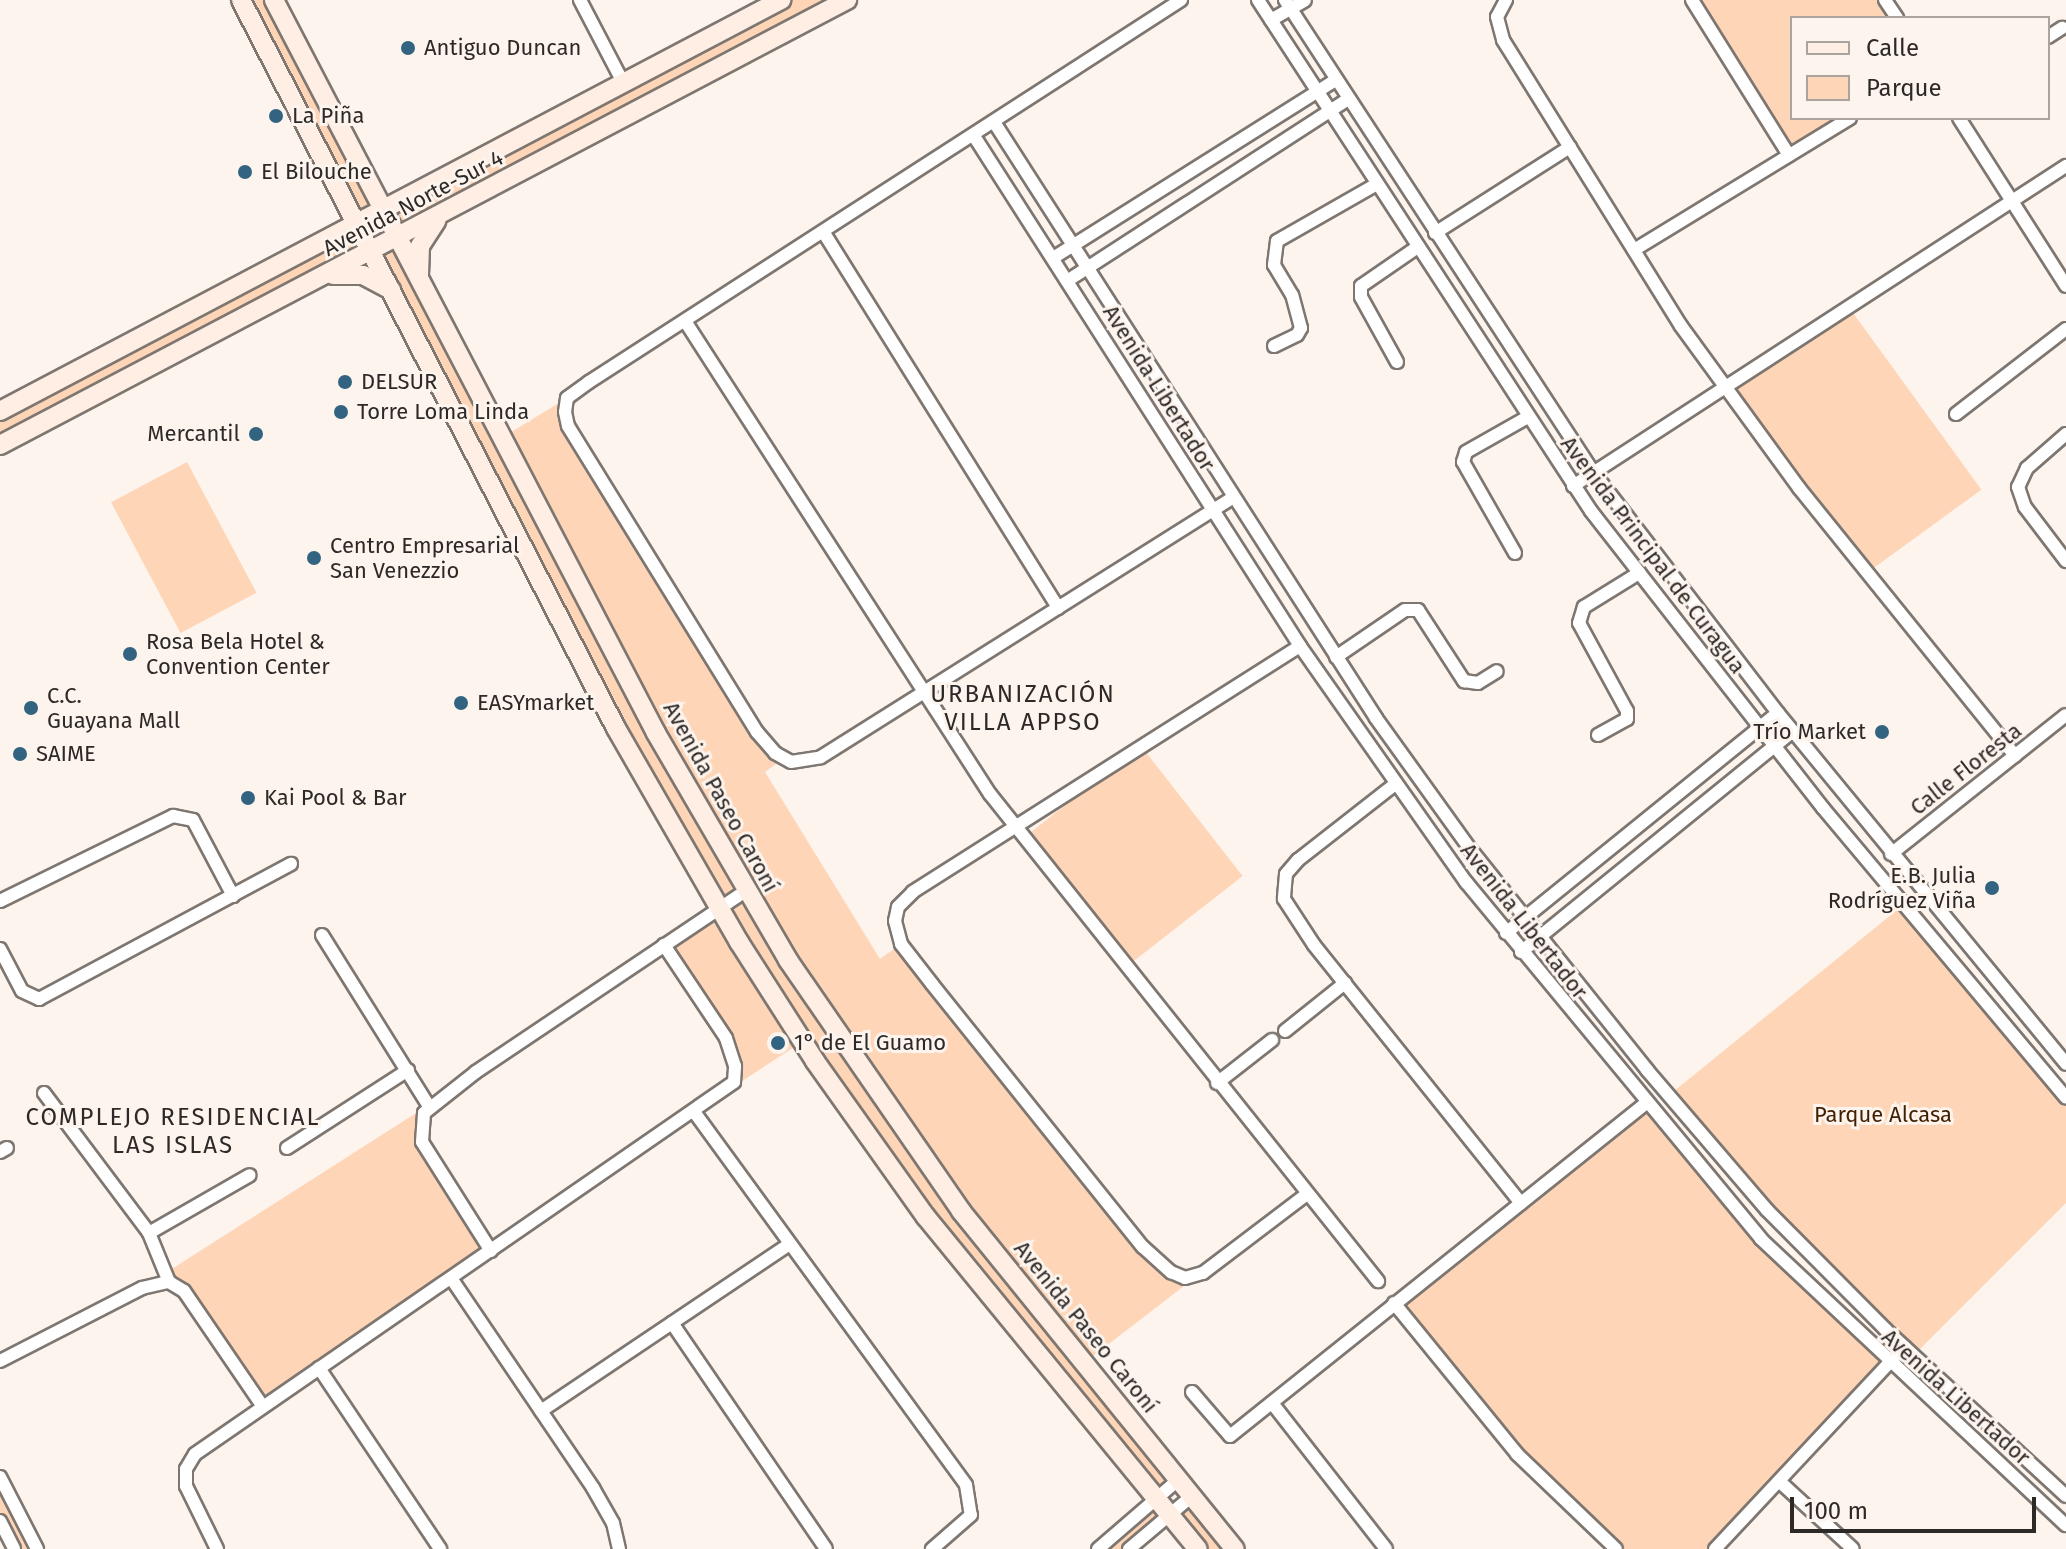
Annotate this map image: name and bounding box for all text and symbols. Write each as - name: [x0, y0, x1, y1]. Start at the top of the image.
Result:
- legend: [1790, 16, 2050, 120]
- text: Calle: [1866, 34, 1919, 62]
- place label: Antiguo Duncan: [424, 35, 581, 61]
- marker: Antiguo Duncan: [399, 39, 417, 57]
- text: Parque: [1866, 74, 1942, 102]
- place label: La Piña: [292, 103, 364, 129]
- marker: La Piña: [267, 107, 285, 125]
- street label: Avenida Norte-Sur 4: [318, 144, 508, 262]
- place label: El Bilouche: [261, 159, 372, 185]
- marker: El Bilouche: [236, 163, 254, 181]
- street label: Avenida Libertador: [1097, 300, 1221, 476]
- place label: DELSUR: [361, 369, 437, 395]
- marker: DELSUR: [336, 373, 354, 391]
- place label: Torre Loma Linda: [357, 399, 529, 425]
- marker: Torre Loma Linda: [332, 403, 350, 421]
- place label: Mercantil: [147, 421, 240, 447]
- marker: Mercantil: [247, 425, 265, 443]
- street label: Avenida Principal de Curagua: [1555, 431, 1751, 679]
- place label: Centro Empresarial San Venezzio: [330, 532, 519, 584]
- marker: Centro Empresarial San Venezzio: [305, 549, 323, 567]
- place label: Rosa Bela Hotel & Convention Center: [146, 628, 330, 680]
- marker: Rosa Bela Hotel & Convention Center: [121, 645, 139, 663]
- district label: URBANIZACIÓN VILLA APPSO: [930, 681, 1116, 737]
- place label: C.C. Guayana Mall: [47, 682, 180, 734]
- place label: EASYmarket: [477, 690, 594, 716]
- marker: EASYmarket: [452, 694, 470, 712]
- street label: Avenida Paseo Caroní: [658, 697, 784, 897]
- marker: C.C. Guayana Mall: [22, 699, 40, 717]
- street label: Calle Floresta: [1905, 717, 2027, 821]
- place label: Trío Market: [1753, 719, 1866, 745]
- marker: Trío Market: [1873, 723, 1891, 741]
- place label: SAIME: [36, 741, 96, 767]
- marker: SAIME: [11, 745, 29, 763]
- place label: Kai Pool & Bar: [264, 785, 407, 811]
- marker: Kai Pool & Bar: [239, 789, 257, 807]
- street label: Avenida Libertador: [1455, 838, 1593, 1004]
- place label: E.B. Julia Rodríguez Viña: [1828, 862, 1976, 914]
- marker: E.B. Julia Rodríguez Viña: [1983, 879, 2001, 897]
- place label: 1° de El Guamo: [794, 1030, 946, 1056]
- marker: 1° de El Guamo: [769, 1034, 787, 1052]
- park label: Parque Alcasa: [1814, 1102, 1952, 1128]
- district label: COMPLEJO RESIDENCIAL LAS ISLAS: [25, 1104, 321, 1160]
- street label: Avenida Paseo Caroní: [1009, 1236, 1163, 1418]
- street label: Avenida Libertador: [1876, 1324, 2036, 1470]
- scale bar: [1794, 1481, 2040, 1531]
- text: 100 m: [1804, 1497, 1868, 1525]

